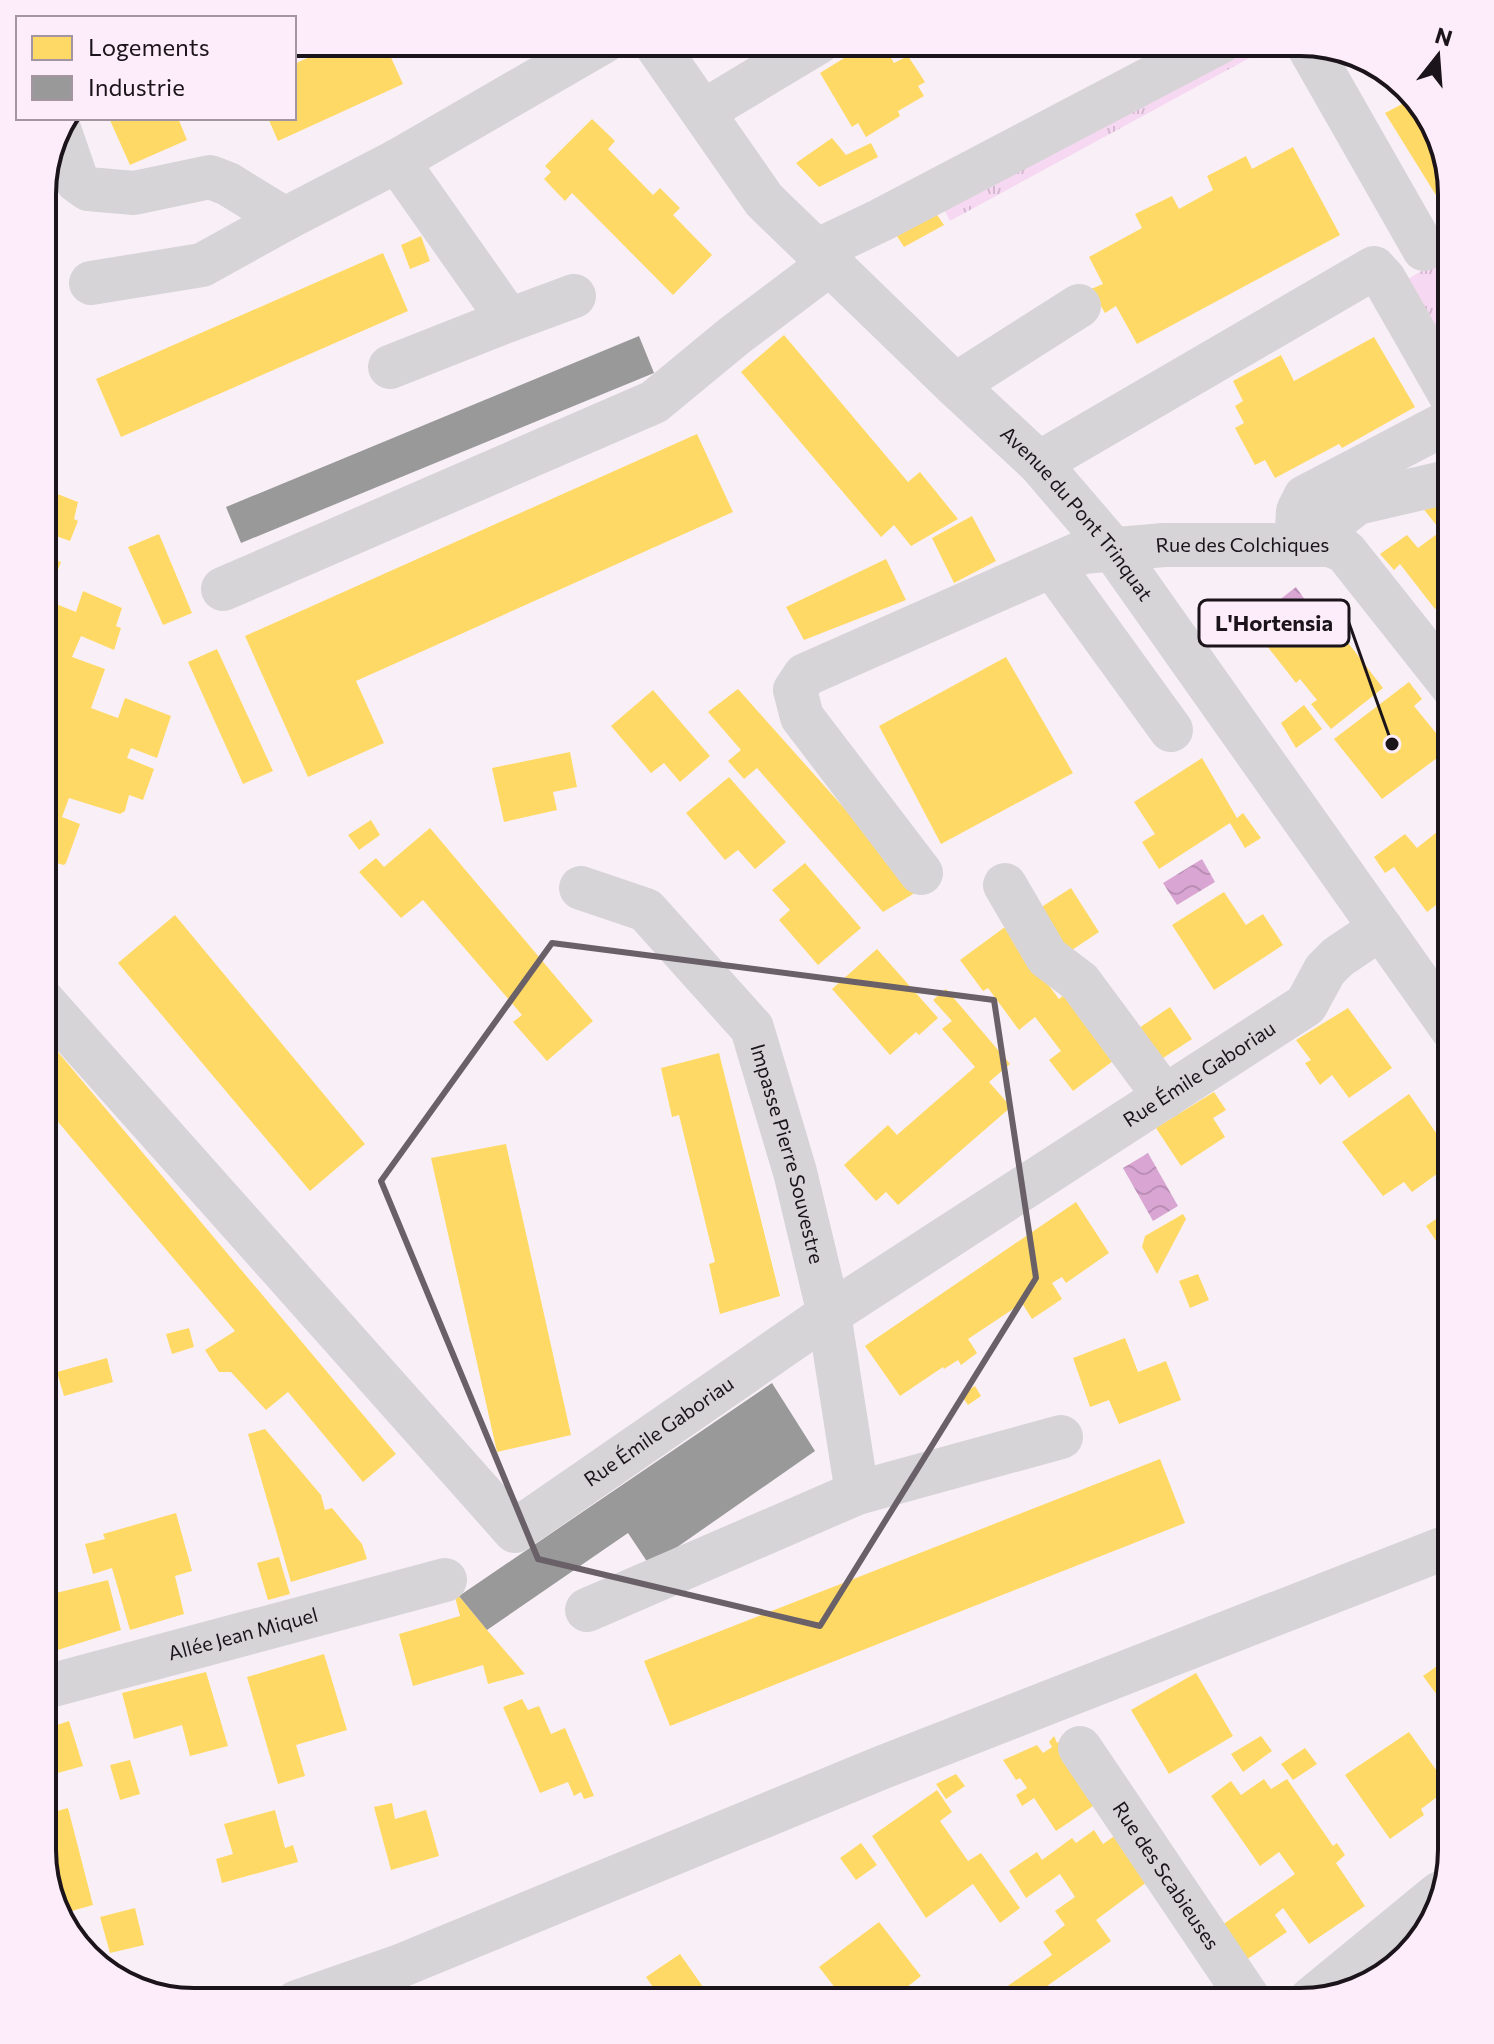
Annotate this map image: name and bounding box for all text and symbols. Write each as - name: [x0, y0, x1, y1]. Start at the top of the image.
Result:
- legend: [16, 16, 296, 120]
- north arrow: [1398, 16, 1478, 96]
- text: N: [1432, 21, 1456, 52]
- text: Logements: [88, 32, 210, 61]
- text: Industrie: [88, 72, 185, 101]
- street label: Avenue du Pont Trinquat: [996, 421, 1158, 605]
- street label: Rue des Colchiques: [1155, 532, 1329, 557]
- callout: L'Hortensia: [1199, 600, 1349, 646]
- text: L'Hortensia: [1215, 609, 1333, 636]
- street label: Rue Émile Gaboriau: [1118, 1015, 1279, 1131]
- street label: Impasse Pierre Souvestre: [746, 1041, 830, 1266]
- street label: Rue Émile Gaboriau: [579, 1371, 738, 1491]
- street label: Allée Jean Miquel: [165, 1602, 320, 1665]
- street label: Rue des Scabieuses: [1108, 1797, 1225, 1954]

